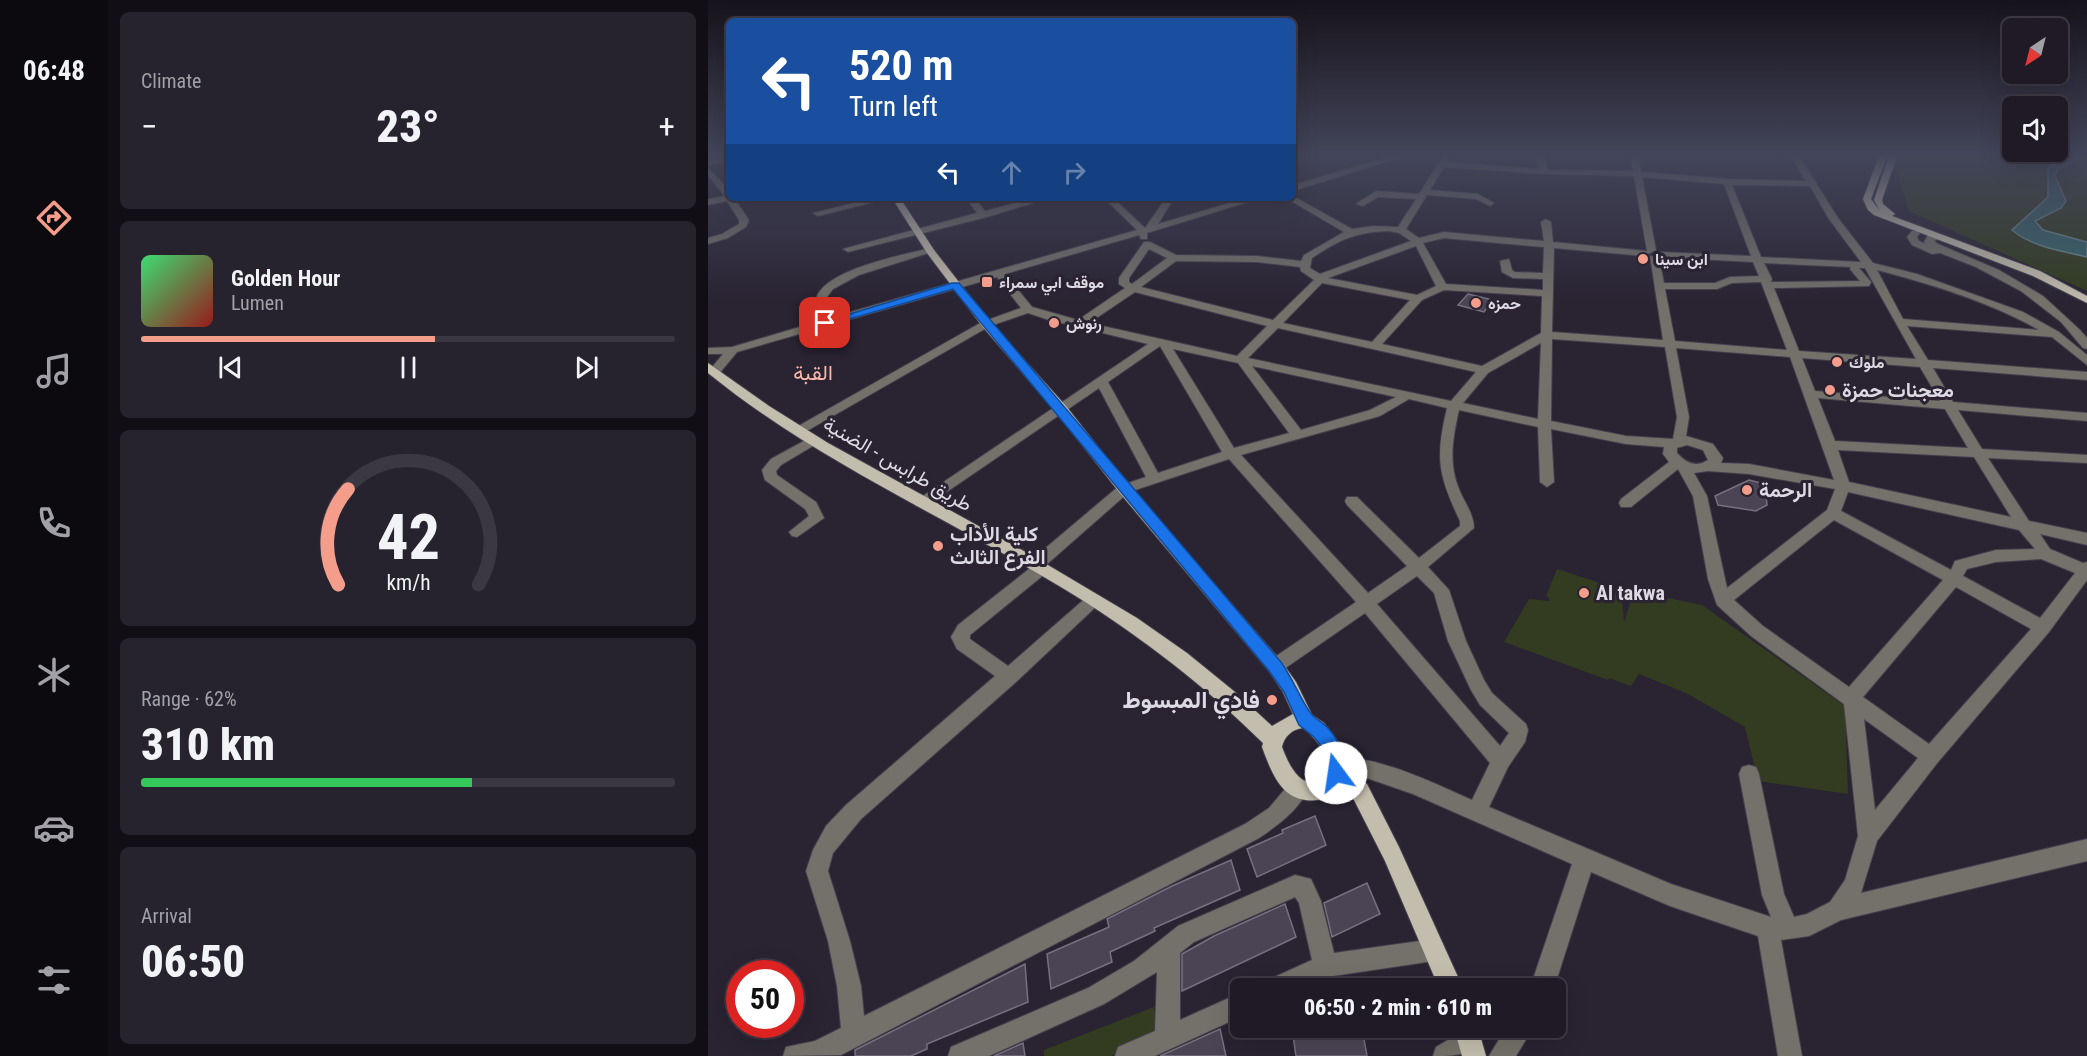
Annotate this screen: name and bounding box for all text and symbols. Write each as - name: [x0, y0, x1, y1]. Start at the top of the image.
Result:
- north arrow: [2002, 18, 2068, 84]
- map controls: [2002, 18, 2068, 162]
- text: 520 m: [849, 41, 954, 90]
- icon: left: [750, 42, 828, 120]
- text: 06:48: [23, 55, 85, 87]
- text: Climate: [141, 69, 201, 93]
- text: Turn left: [849, 91, 938, 123]
- button: sound: [2002, 96, 2068, 162]
- text: 23°: [376, 100, 440, 153]
- text: −: [141, 107, 158, 146]
- text: +: [659, 107, 675, 146]
- icon: left: [932, 156, 965, 189]
- icon: ahead: [995, 156, 1028, 189]
- icon: right: [1058, 156, 1091, 189]
- icon: directions: [33, 197, 75, 239]
- place label: ابن سينا: [1655, 250, 1708, 269]
- marker: ابن سينا: [1636, 252, 1650, 266]
- text: Golden Hour: [231, 266, 340, 291]
- place label: موقف ابي سمراء: [999, 273, 1104, 296]
- marker: موقف ابي سمراء: [980, 275, 994, 289]
- text: Lumen: [231, 291, 284, 315]
- place label: حمزه: [1488, 294, 1521, 314]
- marker: حمزه: [1469, 296, 1483, 310]
- pin: [799, 297, 850, 348]
- icon: arrive: [808, 306, 841, 339]
- place label: رنوش: [1066, 314, 1102, 334]
- marker: رنوش: [1047, 316, 1061, 330]
- icon: music: [33, 350, 75, 392]
- icon: previous: [214, 351, 247, 384]
- icon: pause: [392, 351, 425, 384]
- icon: next: [570, 351, 603, 384]
- place label: ملوك: [1849, 353, 1885, 373]
- marker: ملوك: [1830, 355, 1844, 369]
- district label: القبة: [793, 361, 833, 385]
- place label: معجنات حمزة: [1842, 378, 1954, 403]
- marker: معجنات حمزة: [1823, 383, 1837, 397]
- street label: طريق طرابس - الضنية: [819, 412, 977, 517]
- place label: الرحمة: [1759, 478, 1812, 503]
- marker: الرحمة: [1740, 483, 1754, 497]
- text: 42: [376, 501, 440, 574]
- icon: phone: [33, 502, 75, 544]
- place label: كلية الأداب الفرع الثالث: [950, 522, 1046, 571]
- marker: كلية الأداب الفرع الثالث: [931, 539, 945, 553]
- text: km/h: [386, 570, 430, 595]
- place label: Al takwa: [1596, 581, 1665, 605]
- marker: Al takwa: [1577, 586, 1591, 600]
- icon: climate: [33, 654, 75, 696]
- place label: فادي المبسوط: [1122, 686, 1260, 720]
- text: Range · 62%: [141, 687, 237, 711]
- marker: فادي المبسوط: [1265, 693, 1279, 707]
- text: 310 km: [141, 718, 275, 771]
- position arrow: [1304, 741, 1368, 805]
- icon: car: [33, 807, 75, 849]
- text: Arrival: [141, 904, 192, 928]
- text: 06:50: [141, 935, 245, 988]
- icon: filters: [33, 959, 75, 1001]
- speed limit sign: 50: [726, 960, 804, 1038]
- text: 06:50 · 2 min · 610 m: [1304, 995, 1492, 1020]

